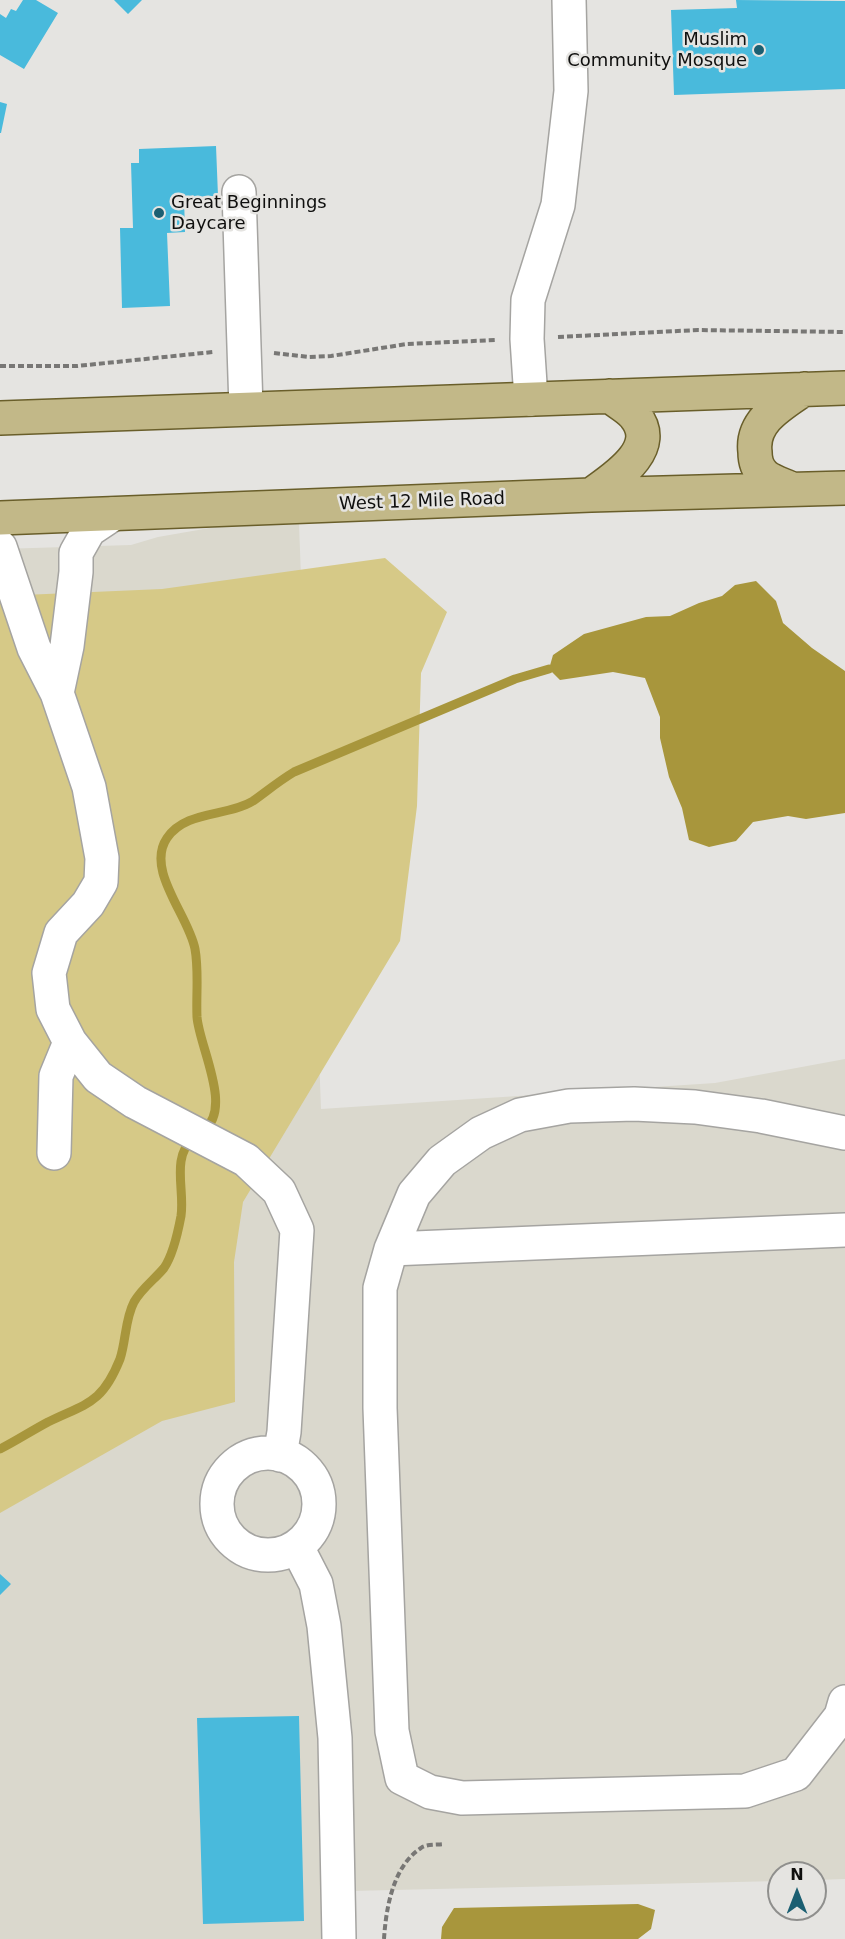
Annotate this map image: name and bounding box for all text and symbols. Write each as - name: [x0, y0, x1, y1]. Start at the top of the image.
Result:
- place label: Muslim Community Mosque: [567, 29, 747, 72]
- marker: Muslim Community Mosque: [752, 43, 766, 57]
- place label: Great Beginnings Daycare: [171, 192, 327, 234]
- marker: Great Beginnings Daycare: [152, 206, 166, 220]
- street label: West 12 Mile Road: [339, 488, 505, 516]
- north arrow: [767, 1861, 827, 1921]
- text: N: [790, 1865, 804, 1884]

